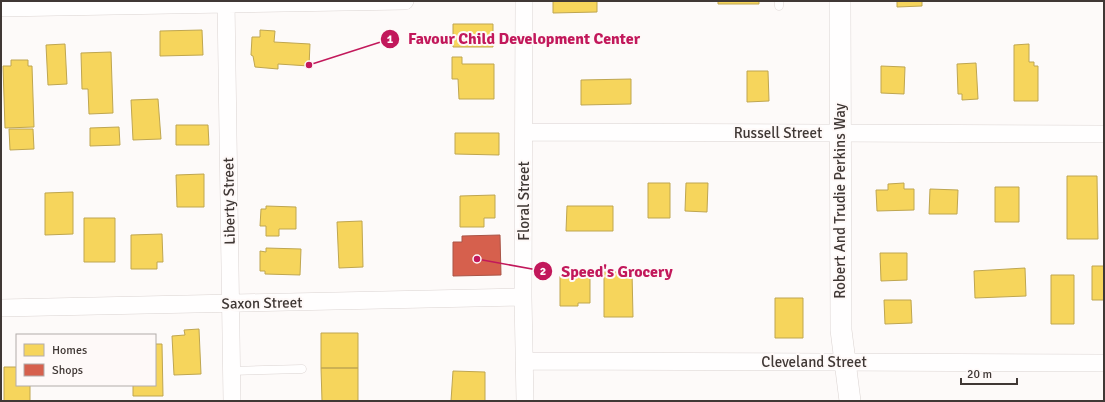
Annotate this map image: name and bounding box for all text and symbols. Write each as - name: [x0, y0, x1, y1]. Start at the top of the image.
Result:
- callout: Favour Child Development Center: [380, 25, 648, 53]
- text: Favour Child Development Center: [408, 29, 641, 49]
- text: 1: [387, 32, 394, 47]
- street label: Robert And Trudie Perkins Way: [831, 103, 849, 299]
- street label: Russell Street: [734, 124, 822, 142]
- street label: Liberty Street: [219, 157, 239, 245]
- street label: Floral Street: [515, 161, 533, 241]
- callout: Speed's Grocery: [533, 257, 681, 285]
- text: Speed's Grocery: [561, 262, 673, 282]
- text: 2: [540, 264, 546, 279]
- street label: Saxon Street: [221, 293, 303, 313]
- legend: [16, 334, 156, 386]
- text: Homes: [52, 343, 87, 358]
- street label: Cleveland Street: [761, 353, 867, 371]
- scale bar: [961, 360, 1017, 386]
- text: Shops: [52, 363, 83, 378]
- text: 20 m: [967, 367, 992, 382]

